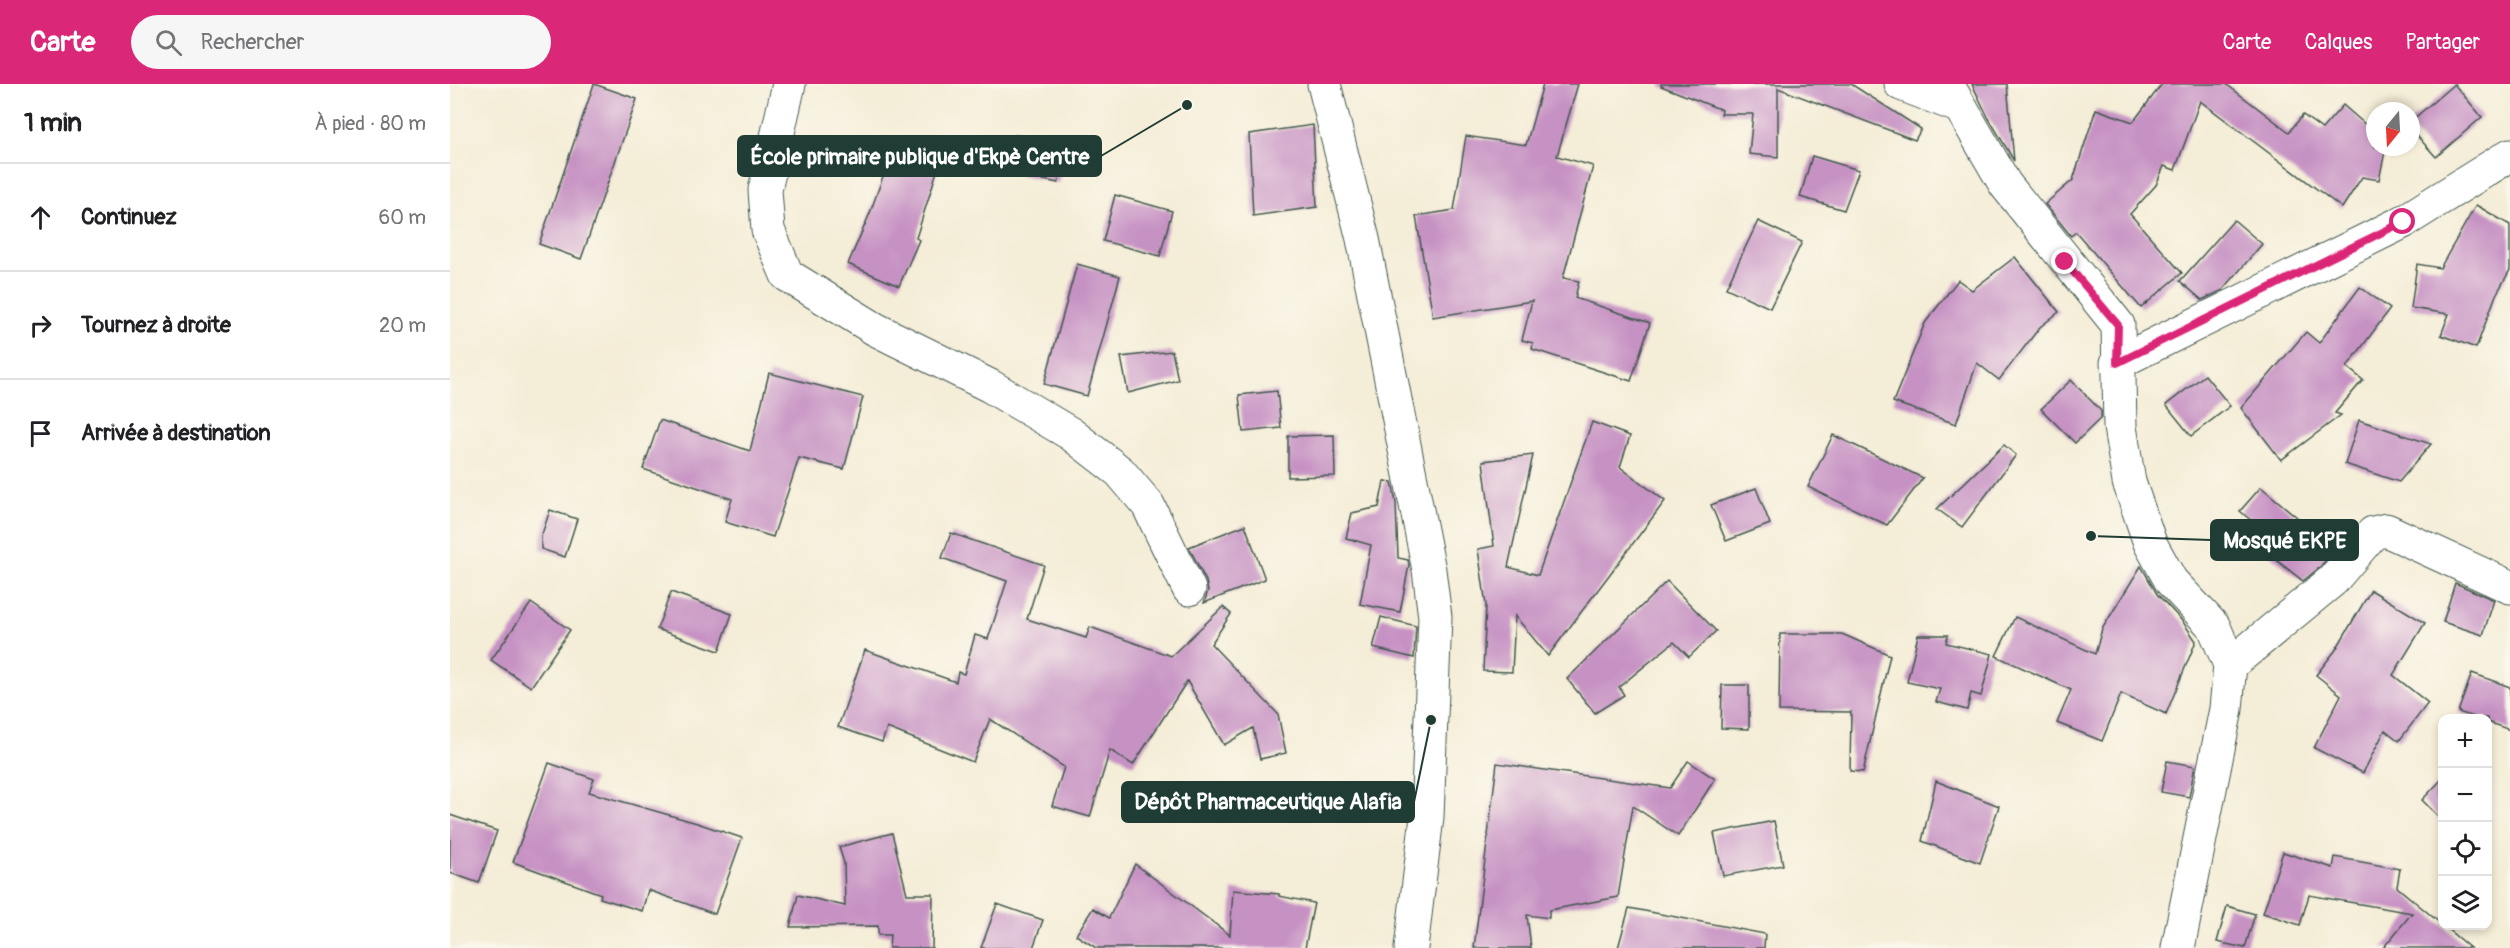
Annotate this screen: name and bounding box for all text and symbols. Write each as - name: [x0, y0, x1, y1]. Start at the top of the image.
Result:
- search box: [131, 15, 551, 69]
- text: Carte: [30, 25, 95, 60]
- icon: search: [152, 26, 185, 59]
- text: Rechercher: [200, 28, 304, 56]
- text: Carte: [2222, 29, 2271, 56]
- text: Calques: [2304, 29, 2372, 56]
- text: Partager: [2405, 29, 2480, 56]
- north arrow: [2366, 102, 2420, 156]
- text: 1 min: [24, 107, 82, 139]
- text: À pied · 80 m: [315, 111, 426, 136]
- callout: École primaire publique d'Ekpè Centre: [738, 136, 1101, 176]
- text: École primaire publique d'Ekpè Centre: [751, 143, 1091, 171]
- icon: ahead: [24, 201, 57, 234]
- text: Continuez: [81, 203, 177, 231]
- text: 60 m: [379, 205, 426, 230]
- route start: [2389, 208, 2415, 234]
- route end: [2051, 248, 2077, 274]
- icon: right: [24, 309, 57, 342]
- text: Tournez à droite: [81, 311, 231, 339]
- text: 20 m: [379, 313, 426, 338]
- icon: arrive: [24, 417, 57, 450]
- text: Arrivée à destination: [81, 419, 271, 447]
- callout: Mosqué EKPE: [2211, 520, 2358, 560]
- text: Mosqué EKPE: [2223, 527, 2347, 555]
- map controls: [2438, 714, 2492, 930]
- button: +: [2438, 714, 2492, 768]
- button: −: [2438, 768, 2492, 822]
- callout: Dépôt Pharmaceutique Alafia: [1122, 782, 1414, 822]
- text: Dépôt Pharmaceutique Alafia: [1134, 788, 1402, 816]
- button: locate: [2438, 822, 2492, 876]
- button: layers: [2438, 876, 2492, 930]

